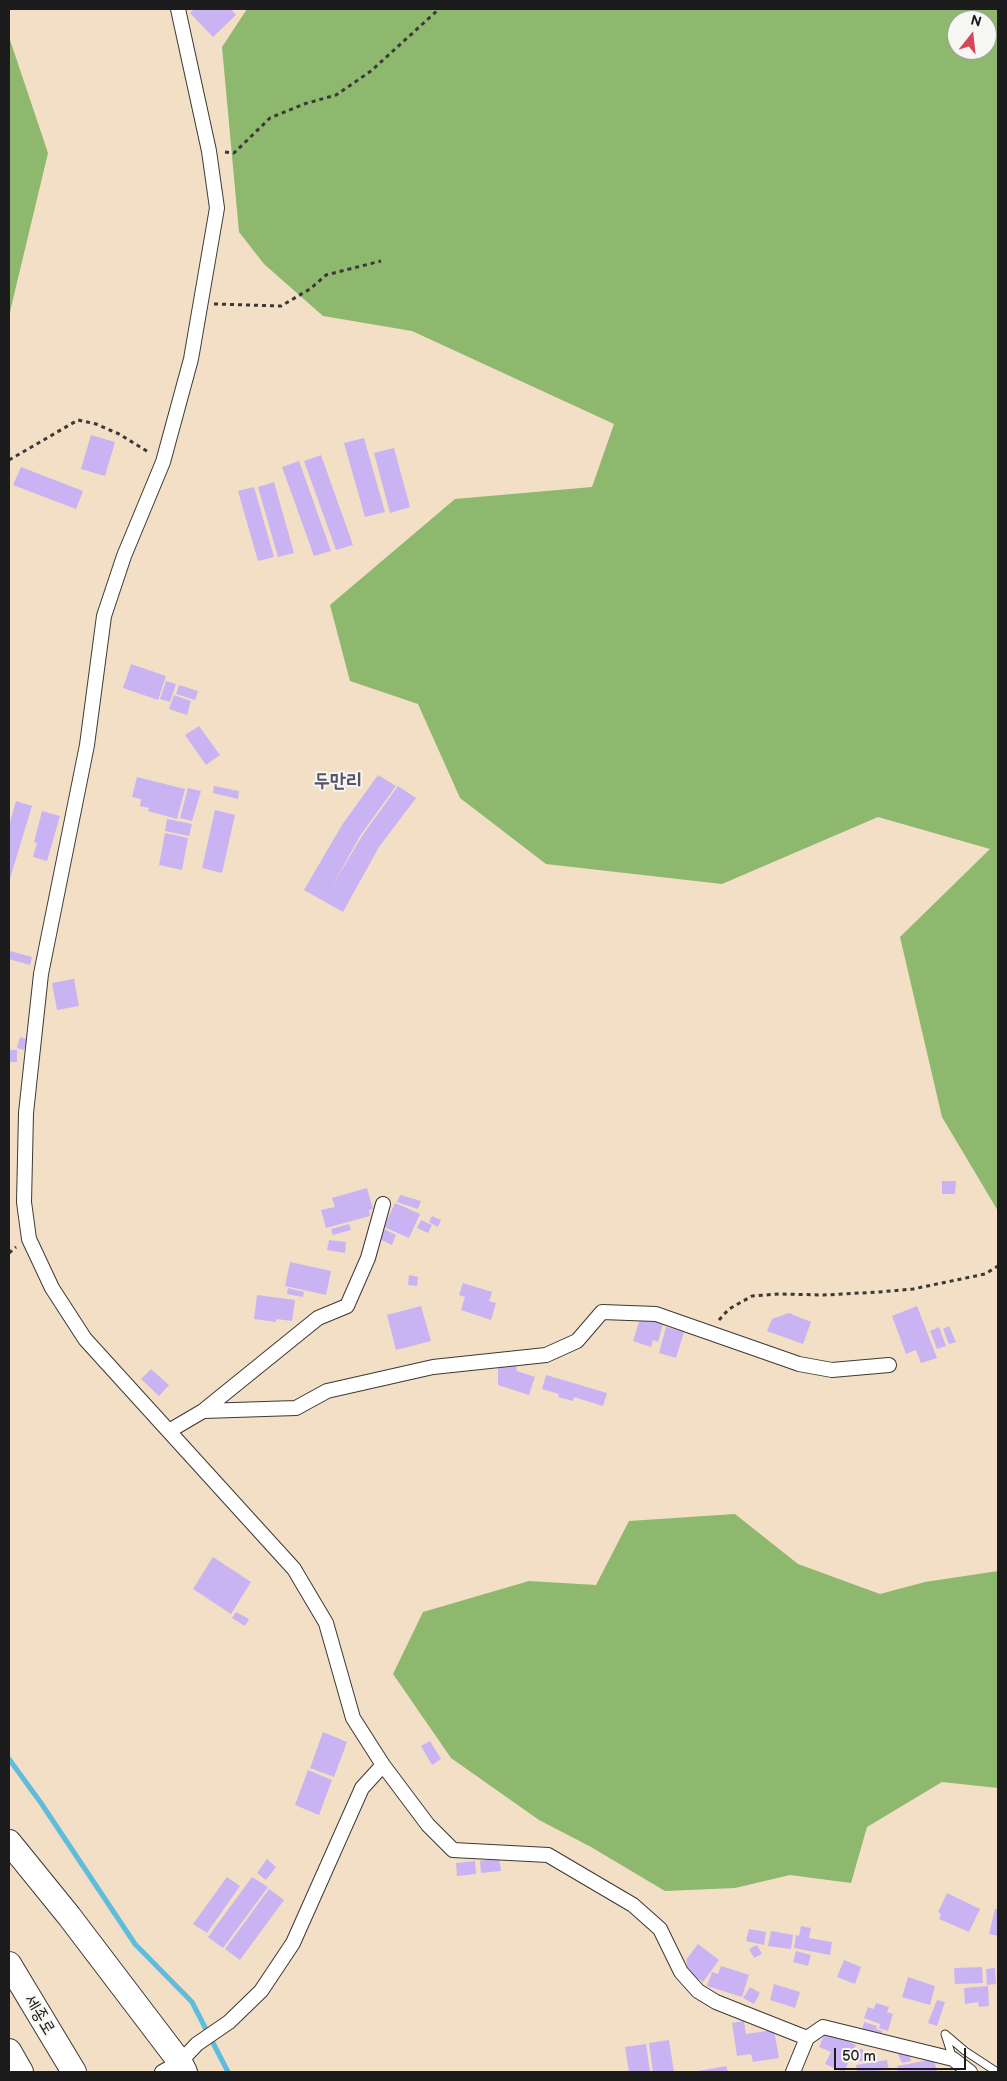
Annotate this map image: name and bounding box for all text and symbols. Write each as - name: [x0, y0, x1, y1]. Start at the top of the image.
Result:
- north arrow: [947, 10, 997, 60]
- text: N: [969, 11, 983, 31]
- district label: 두만리: [314, 770, 362, 794]
- street label: 세종로: [19, 1991, 59, 2039]
- scale bar: [837, 2038, 970, 2070]
- text: 50 m: [842, 2047, 876, 2066]

